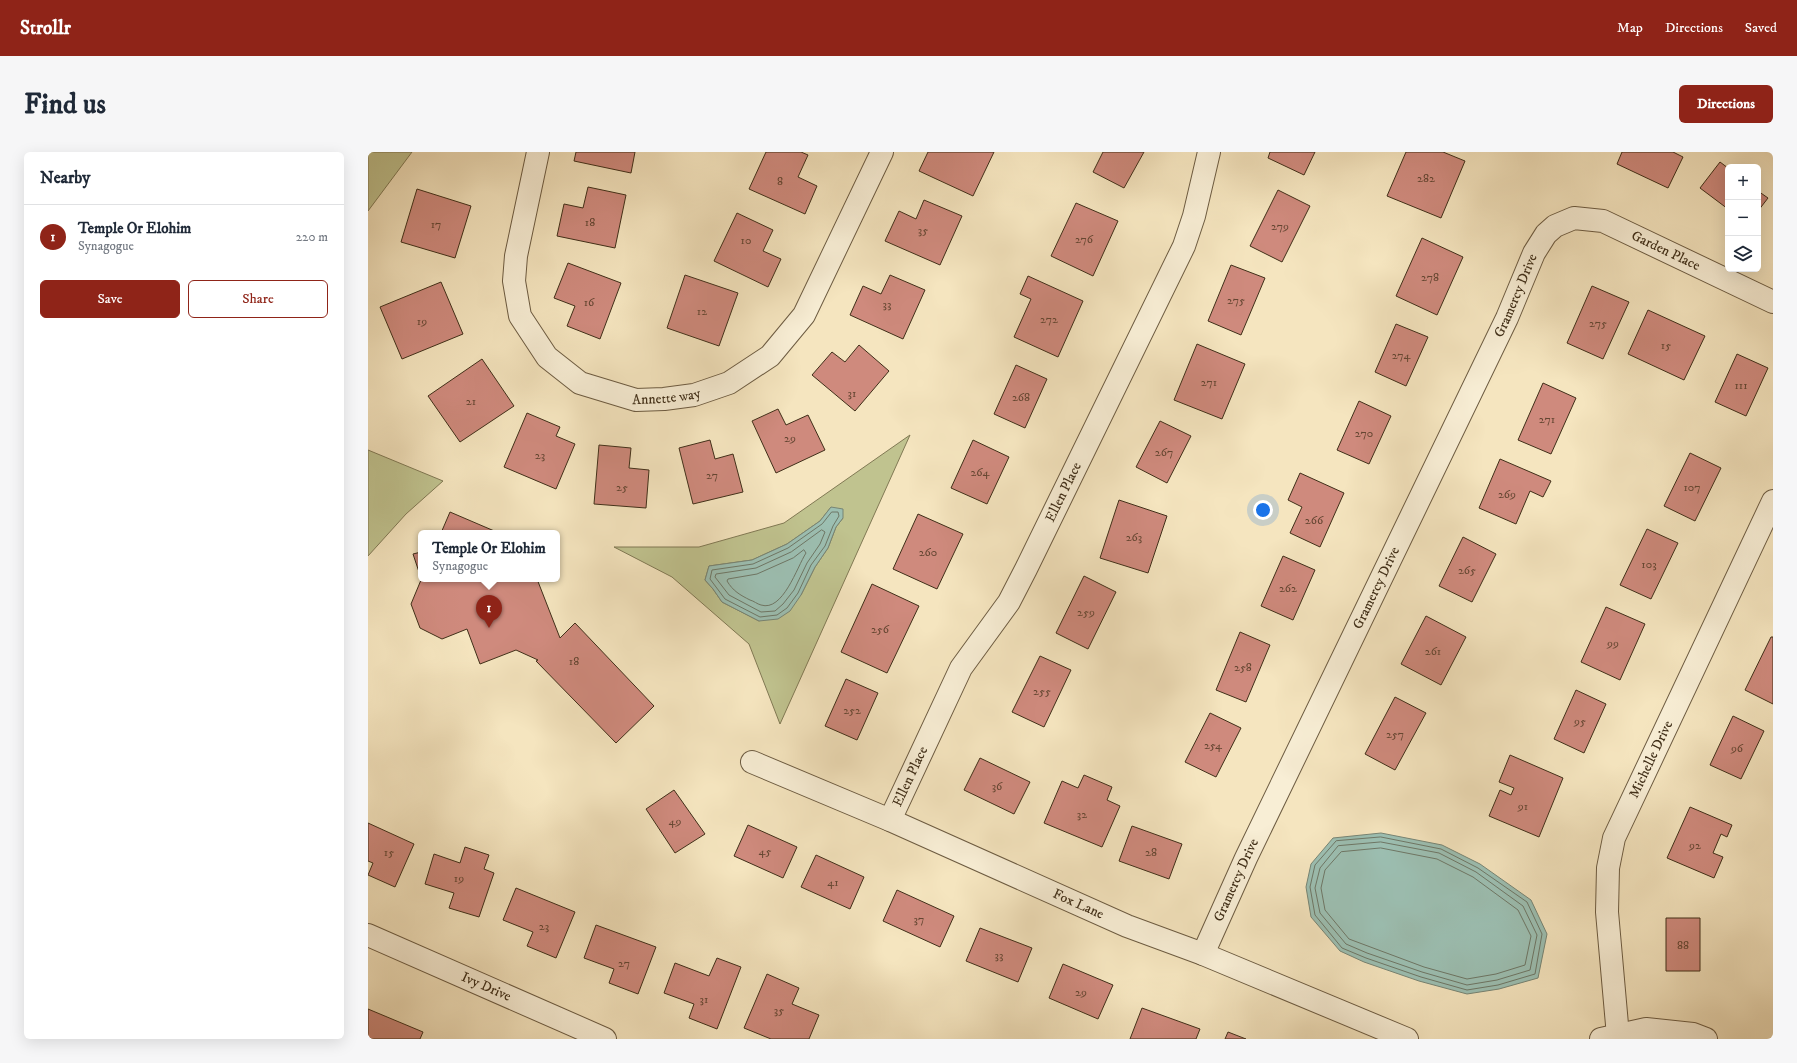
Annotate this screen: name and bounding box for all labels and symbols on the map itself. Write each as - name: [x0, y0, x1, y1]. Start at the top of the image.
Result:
- house number: 282: [1417, 171, 1435, 186]
- house number: 8: [777, 174, 783, 189]
- house number: 18: [585, 215, 595, 230]
- house number: 17: [431, 217, 441, 232]
- house number: 279: [1271, 219, 1289, 234]
- house number: 35: [918, 223, 928, 238]
- street label: Garden Place: [1628, 227, 1703, 275]
- house number: 276: [1075, 232, 1094, 247]
- house number: 10: [741, 233, 751, 248]
- street label: Gramercy Drive: [1490, 251, 1542, 340]
- house number: 278: [1421, 270, 1439, 285]
- house number: 275: [1227, 293, 1245, 308]
- house number: 16: [584, 295, 595, 310]
- house number: 33: [883, 297, 891, 312]
- house number: 12: [697, 304, 707, 319]
- house number: 272: [1040, 312, 1058, 327]
- house number: 19: [417, 314, 427, 329]
- house number: 275: [1589, 316, 1607, 331]
- house number: 15: [1661, 338, 1671, 353]
- house number: 274: [1392, 348, 1411, 363]
- house number: 271: [1201, 375, 1217, 390]
- house number: 111: [1734, 378, 1748, 393]
- street label: Annette way: [632, 384, 703, 409]
- house number: 31: [848, 386, 856, 401]
- house number: 268: [1012, 390, 1030, 405]
- house number: 21: [466, 394, 476, 409]
- house number: 271: [1539, 412, 1555, 427]
- house number: 270: [1355, 426, 1373, 441]
- house number: 29: [784, 431, 796, 446]
- house number: 267: [1155, 445, 1173, 460]
- house number: 23: [535, 448, 545, 463]
- street label: Ellen Place: [1041, 459, 1086, 525]
- house number: 264: [970, 465, 991, 480]
- house number: 27: [706, 468, 718, 483]
- house number: 25: [616, 480, 628, 495]
- house number: 107: [1683, 480, 1701, 495]
- house number: 269: [1498, 487, 1516, 502]
- your location: [1253, 500, 1273, 520]
- house number: 266: [1305, 513, 1324, 528]
- house number: 263: [1126, 530, 1142, 545]
- street label: Gramercy Drive: [1349, 544, 1404, 632]
- house number: 260: [919, 545, 937, 560]
- house number: 103: [1641, 557, 1657, 572]
- house number: 265: [1458, 563, 1476, 578]
- house number: 262: [1279, 581, 1297, 596]
- pin: 1: [476, 595, 502, 628]
- house number: 259: [1077, 605, 1095, 620]
- house number: 256: [871, 622, 890, 637]
- house number: 99: [1606, 636, 1619, 651]
- house number: 261: [1425, 644, 1441, 659]
- house number: 18: [569, 654, 579, 669]
- house number: 258: [1234, 660, 1252, 675]
- house number: 255: [1033, 684, 1051, 699]
- house number: 252: [843, 703, 861, 718]
- house number: 95: [1573, 714, 1586, 729]
- street label: Michelle Drive: [1625, 717, 1677, 801]
- house number: 257: [1386, 727, 1404, 742]
- house number: 254: [1204, 738, 1223, 753]
- house number: 96: [1730, 741, 1744, 756]
- street label: Ellen Place: [889, 743, 932, 810]
- house number: 36: [992, 779, 1003, 794]
- house number: 91: [1517, 799, 1528, 814]
- house number: 32: [1077, 807, 1087, 822]
- house number: 49: [669, 814, 681, 829]
- street label: Gramercy Drive: [1210, 835, 1263, 925]
- house number: 92: [1688, 838, 1701, 853]
- house number: 45: [759, 844, 771, 859]
- house number: 15: [384, 845, 394, 860]
- house number: 28: [1145, 845, 1157, 860]
- house number: 19: [454, 871, 464, 886]
- house number: 41: [827, 875, 839, 890]
- street label: Fox Lane: [1050, 885, 1107, 924]
- house number: 37: [914, 912, 924, 927]
- house number: 23: [539, 919, 549, 934]
- house number: 88: [1677, 938, 1689, 953]
- house number: 33: [995, 948, 1003, 963]
- house number: 27: [618, 956, 630, 971]
- street label: Ivy Drive: [458, 968, 514, 1006]
- house number: 29: [1075, 985, 1087, 1000]
- house number: 31: [700, 992, 708, 1007]
- house number: 35: [774, 1003, 784, 1018]

